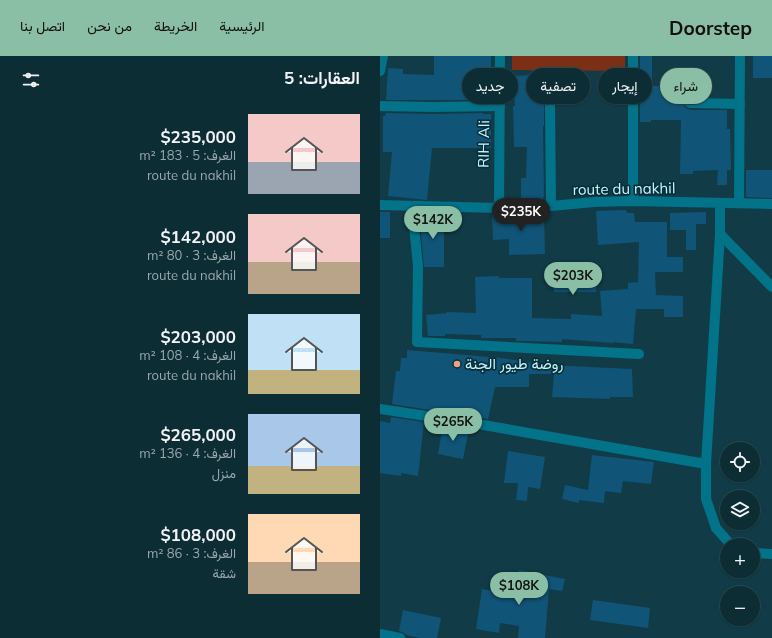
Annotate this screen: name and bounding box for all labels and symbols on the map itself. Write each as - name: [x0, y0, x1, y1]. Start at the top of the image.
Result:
- street label: RIH Ali: [474, 120, 493, 168]
- street label: route du nakhil: [572, 178, 676, 199]
- pin: $235K: [493, 198, 549, 232]
- pin: $142K: [405, 206, 461, 240]
- pin: $203K: [545, 262, 601, 296]
- place label: روضة طيور الجنة: [465, 354, 563, 373]
- marker: روضة طيور الجنة: [452, 359, 462, 369]
- pin: $265K: [425, 408, 481, 442]
- pin: $108K: [491, 572, 547, 606]

